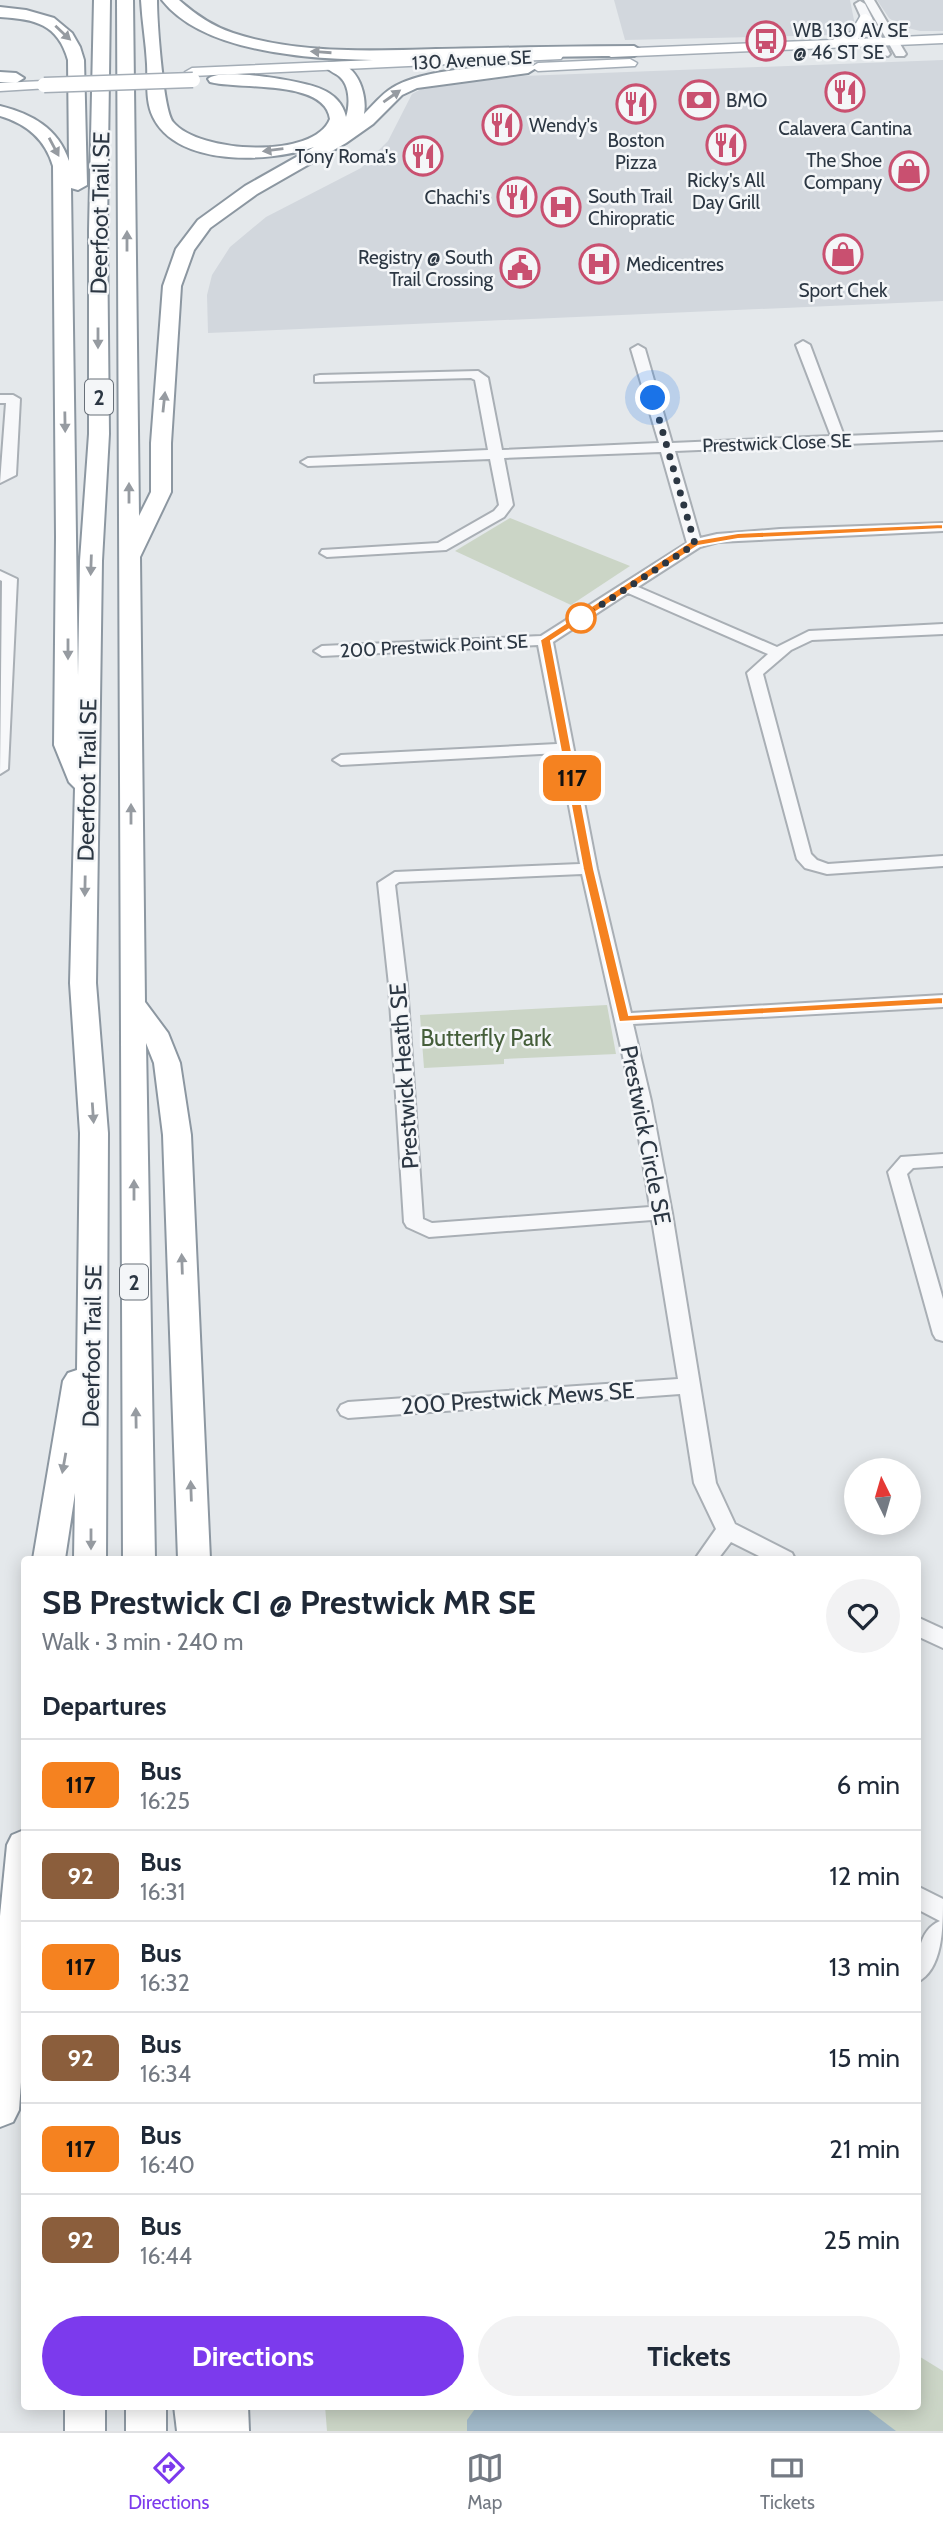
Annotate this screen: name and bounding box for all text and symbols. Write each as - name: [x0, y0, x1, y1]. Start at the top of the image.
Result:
- place label: WB 130 AV SE @ 46 ST SE: [793, 19, 909, 64]
- bus stop icon: WB 130 AV SE @ 46 ST SE: [745, 20, 787, 62]
- one-way arrow: [54, 25, 72, 41]
- street label: 130 Avenue SE: [411, 45, 533, 75]
- one-way arrow: [310, 46, 332, 57]
- restaurant icon: Calavera Cantina: [824, 71, 866, 113]
- bank icon: BMO: [678, 79, 720, 121]
- restaurant icon: Boston Pizza: [615, 83, 657, 125]
- one-way arrow: [383, 89, 401, 103]
- place label: BMO: [726, 89, 767, 112]
- restaurant icon: Wendy's: [481, 104, 523, 146]
- place label: Wendy's: [529, 114, 598, 137]
- place label: Calavera Cantina: [778, 117, 912, 140]
- restaurant icon: Ricky's All Day Grill: [705, 124, 747, 166]
- place label: Boston Pizza: [607, 129, 665, 174]
- street label: Deerfoot Trail SE: [85, 131, 115, 295]
- restaurant icon: Tony Roma's: [402, 135, 444, 177]
- one-way arrow: [48, 138, 60, 158]
- one-way arrow: [262, 145, 284, 156]
- place label: Tony Roma's: [295, 145, 396, 168]
- place label: The Shoe Company: [804, 149, 882, 194]
- shop icon: The Shoe Company: [888, 150, 930, 192]
- place label: Ricky's All Day Grill: [687, 169, 765, 214]
- restaurant icon: Chachi's: [496, 176, 538, 218]
- place label: South Trail Chiropratic: [588, 185, 675, 230]
- place label: Chachi's: [424, 186, 490, 209]
- hospital icon: South Trail Chiropratic: [540, 186, 582, 228]
- one-way arrow: [121, 230, 133, 252]
- shop icon: Sport Chek: [822, 233, 864, 275]
- hospital icon: Medicentres: [578, 243, 620, 285]
- place label: Registry @ South Trail Crossing: [358, 246, 494, 291]
- public building icon: Registry @ South Trail Crossing: [499, 247, 541, 289]
- place label: Medicentres: [626, 253, 724, 276]
- place label: Sport Chek: [799, 279, 888, 302]
- one-way arrow: [92, 327, 104, 349]
- road number: 2: [85, 380, 113, 414]
- your location: [635, 380, 670, 415]
- one-way arrow: [159, 391, 170, 413]
- one-way arrow: [60, 411, 71, 433]
- street label: Prestwick Close SE: [702, 429, 852, 457]
- one-way arrow: [123, 482, 135, 504]
- one-way arrow: [85, 554, 97, 576]
- unlabelled marker: [566, 603, 596, 633]
- street label: 200 Prestwick Point SE: [339, 630, 529, 662]
- one-way arrow: [62, 639, 74, 661]
- street label: Deerfoot Trail SE: [72, 698, 102, 862]
- line badge: 117: [532, 755, 612, 801]
- text: 117: [557, 763, 587, 792]
- one-way arrow: [125, 803, 137, 825]
- one-way arrow: [79, 875, 91, 897]
- street label: Prestwick Heath SE: [384, 982, 424, 1170]
- park label: Butterfly Park: [420, 1024, 552, 1052]
- street label: Prestwick Circle SE: [615, 1043, 677, 1227]
- one-way arrow: [87, 1103, 98, 1125]
- one-way arrow: [128, 1179, 140, 1201]
- one-way arrow: [176, 1252, 187, 1274]
- street label: Deerfoot Trail SE: [77, 1264, 107, 1428]
- road number: 2: [120, 1264, 148, 1300]
- street label: 200 Prestwick Mews SE: [401, 1376, 635, 1420]
- one-way arrow: [130, 1406, 142, 1428]
- one-way arrow: [58, 1452, 69, 1474]
- north arrow: [844, 1458, 920, 1535]
- map controls: [844, 1458, 921, 1535]
- one-way arrow: [186, 1480, 197, 1502]
- one-way arrow: [85, 1528, 96, 1550]
- button: heart: [826, 1579, 900, 1653]
- text: SB Prestwick CI @ Prestwick MR SE: [42, 1582, 536, 1622]
- text: Walk · 3 min · 240 m: [42, 1628, 244, 1656]
- text: Departures: [42, 1690, 166, 1722]
- text: Bus: [140, 1755, 181, 1787]
- text: 6 min: [837, 1769, 900, 1801]
- text: 117: [66, 1770, 95, 1799]
- text: 16:25: [140, 1787, 190, 1815]
- text: Bus: [140, 1846, 181, 1878]
- text: 12 min: [829, 1860, 900, 1892]
- text: 92: [67, 1861, 94, 1890]
- text: 16:31: [140, 1878, 185, 1906]
- text: Bus: [140, 1937, 181, 1969]
- text: 13 min: [829, 1951, 900, 1983]
- text: 117: [66, 1952, 95, 1981]
- text: 16:32: [140, 1969, 190, 1997]
- text: Bus: [140, 2028, 181, 2060]
- text: 15 min: [829, 2042, 900, 2074]
- text: 92: [67, 2043, 94, 2072]
- text: 16:34: [140, 2060, 191, 2088]
- text: Bus: [140, 2119, 181, 2151]
- text: 21 min: [829, 2133, 900, 2165]
- text: 117: [66, 2134, 95, 2163]
- text: 16:40: [140, 2151, 195, 2179]
- text: Bus: [140, 2210, 181, 2242]
- text: 25 min: [824, 2224, 900, 2256]
- text: 92: [67, 2225, 94, 2254]
- text: 16:44: [140, 2242, 192, 2270]
- button: Directions: [42, 2316, 464, 2396]
- button: Tickets: [478, 2316, 900, 2396]
- tab: Directions: [128, 2449, 209, 2514]
- tab: Map: [466, 2449, 504, 2514]
- tab: Tickets: [760, 2449, 815, 2514]

